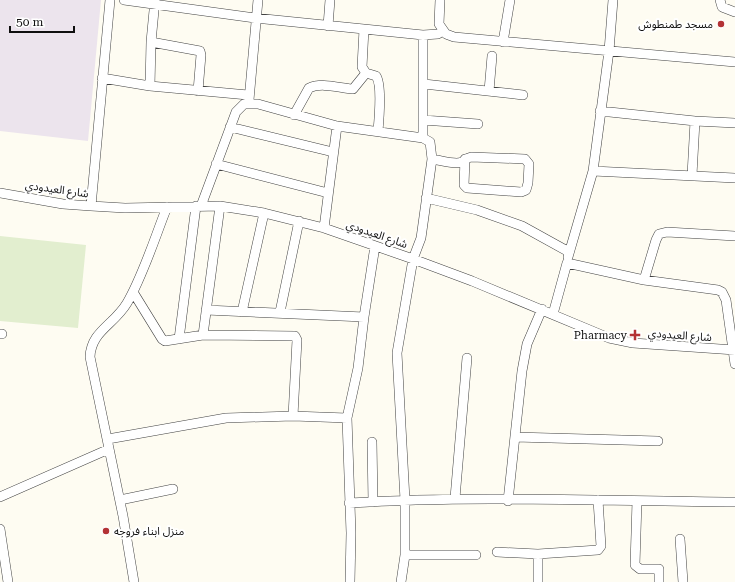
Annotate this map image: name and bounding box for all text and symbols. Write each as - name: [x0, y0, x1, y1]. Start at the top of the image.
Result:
- scale bar: [10, 8, 74, 34]
- text: 50 m: [16, 15, 43, 29]
- place label: مسجد طمنطوش: [638, 18, 713, 31]
- marker: مسجد طمنطوش: [716, 19, 726, 29]
- street label: شارع العيدودي: [24, 179, 90, 203]
- street label: شارع العيدودي: [344, 218, 410, 254]
- street label: شارع العيدودي: [647, 327, 713, 347]
- place label: Pharmacy: [574, 329, 627, 342]
- marker: Pharmacy: [630, 330, 640, 340]
- place label: منزل ابناء فروجه: [114, 525, 184, 538]
- marker: منزل ابناء فروجه: [101, 526, 111, 536]

